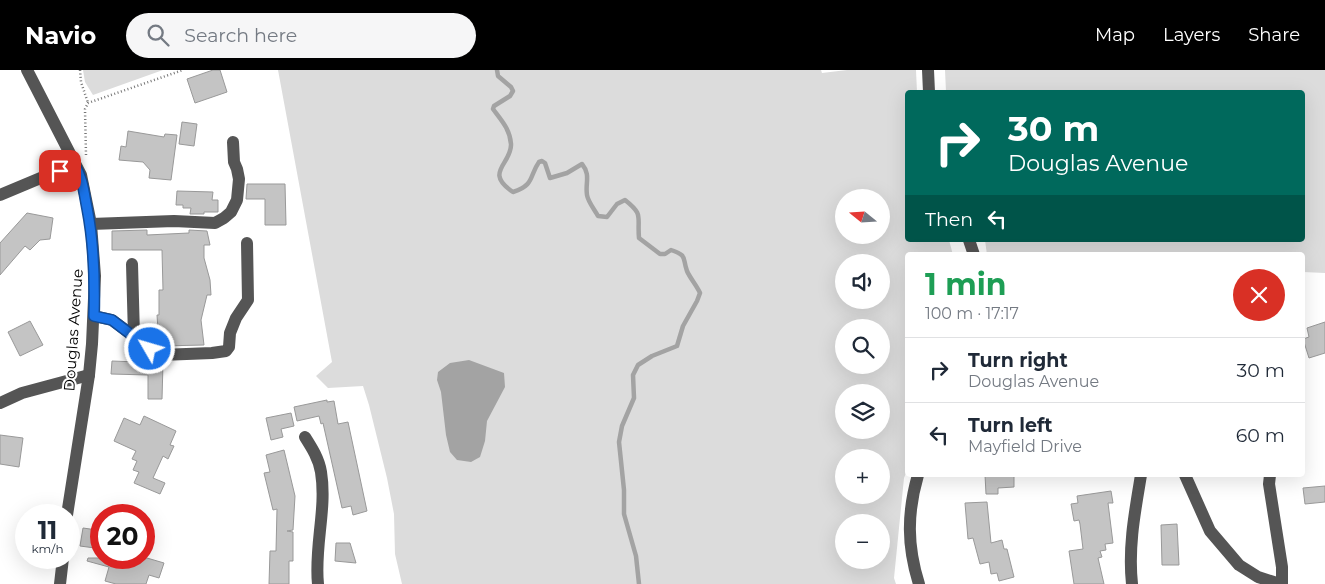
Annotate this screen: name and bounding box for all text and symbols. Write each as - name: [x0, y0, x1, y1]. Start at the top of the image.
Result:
- search box: [126, 13, 476, 58]
- text: Navio: [25, 21, 96, 50]
- icon: search: [144, 21, 172, 49]
- text: Search here: [184, 24, 297, 47]
- text: Map: [1095, 24, 1135, 46]
- text: Layers: [1163, 24, 1220, 46]
- text: Share: [1248, 24, 1300, 46]
- text: 30 m: [1008, 107, 1099, 150]
- icon: right: [925, 110, 990, 175]
- pin: [39, 150, 81, 192]
- text: Douglas Avenue: [1008, 150, 1188, 177]
- icon: arrive: [46, 157, 74, 185]
- north arrow: [835, 189, 890, 244]
- map controls: [835, 189, 890, 569]
- icon: left: [983, 205, 1011, 233]
- text: Then: [925, 208, 973, 231]
- button: sound: [835, 254, 890, 309]
- text: 1 min: [925, 266, 1006, 303]
- street label: Douglas Avenue: [59, 268, 87, 392]
- button: close: [1233, 269, 1285, 321]
- text: 100 m · 17:17: [925, 304, 1019, 323]
- button: search: [835, 319, 890, 374]
- position arrow: [123, 322, 175, 374]
- text: Turn right: [968, 349, 1068, 372]
- icon: right: [925, 356, 953, 384]
- text: 30 m: [1237, 359, 1285, 382]
- text: Douglas Avenue: [968, 372, 1099, 391]
- button: layers: [835, 384, 890, 439]
- text: Turn left: [968, 414, 1053, 437]
- icon: left: [925, 421, 953, 449]
- text: 60 m: [1236, 424, 1285, 447]
- text: Mayfield Drive: [968, 437, 1082, 456]
- button: +: [835, 449, 890, 504]
- speed limit sign: 20: [90, 504, 155, 569]
- button: −: [835, 514, 890, 569]
- text: 11: [38, 515, 57, 545]
- text: km/h: [31, 541, 64, 556]

